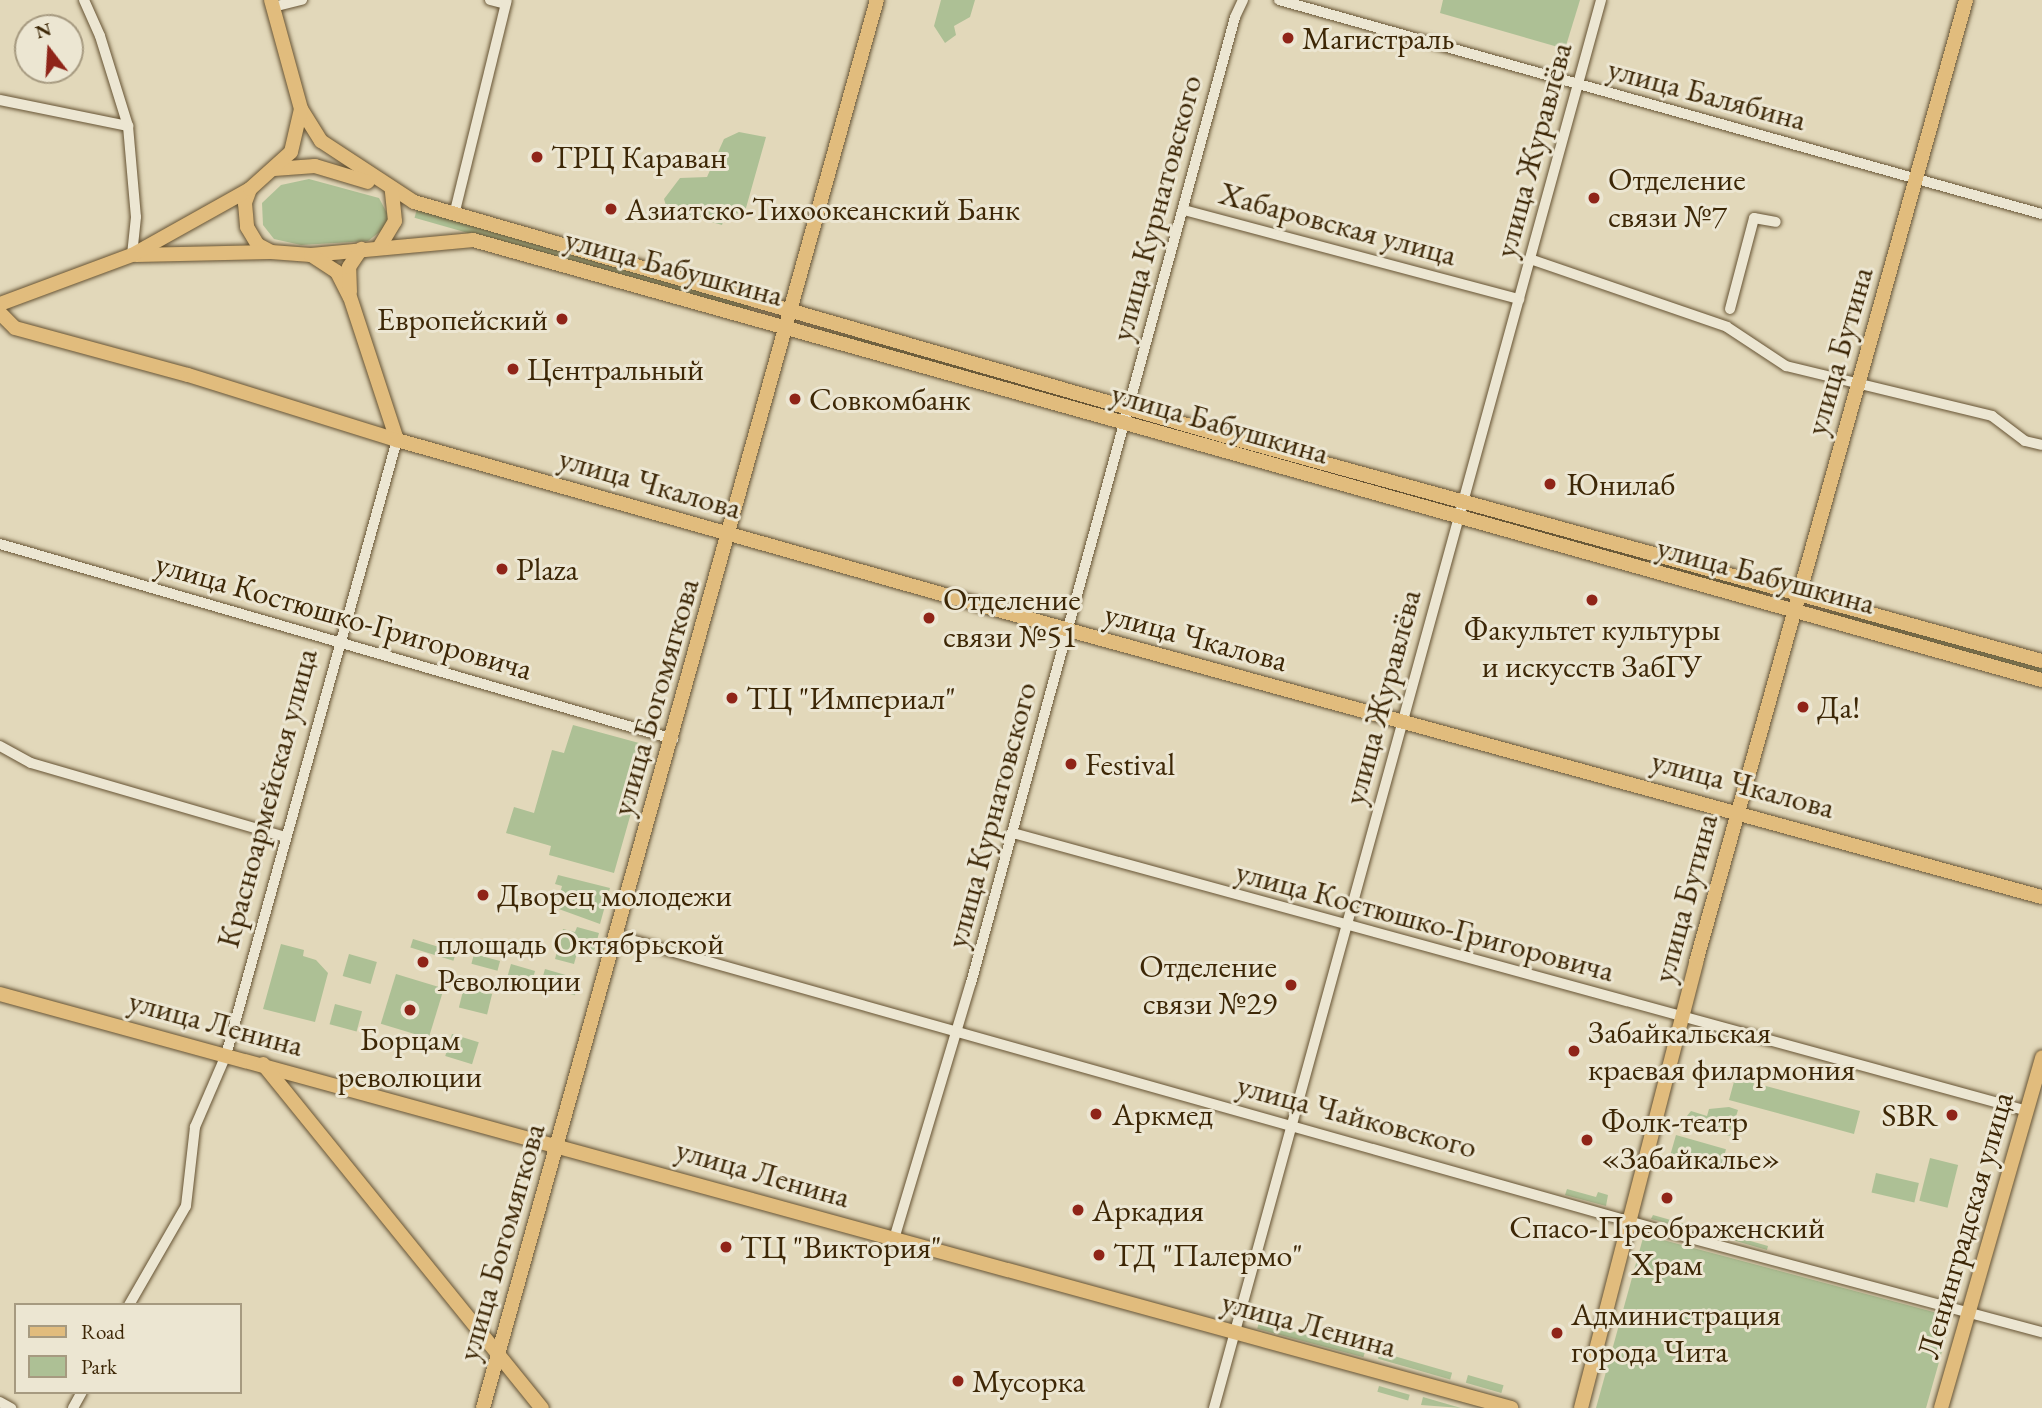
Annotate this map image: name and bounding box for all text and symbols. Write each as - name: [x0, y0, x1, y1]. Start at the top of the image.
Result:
- north arrow: [14, 14, 84, 84]
- text: N: [32, 16, 54, 45]
- place label: Магистраль: [1302, 19, 1454, 57]
- marker: Магистраль: [1280, 30, 1296, 46]
- street label: улица Журавлёва: [1486, 38, 1580, 262]
- street label: улица Балябина: [1604, 49, 1810, 139]
- street label: улица Курнатовского: [1102, 71, 1210, 345]
- place label: ТРЦ Караван: [551, 138, 727, 176]
- marker: ТРЦ Караван: [529, 149, 545, 165]
- place label: Отделение связи №7: [1608, 161, 1746, 236]
- street label: Хабаровская улица: [1215, 174, 1461, 274]
- place label: Азиатско-Тихоокеанский Банк: [625, 190, 1020, 228]
- marker: Отделение связи №7: [1586, 190, 1602, 206]
- marker: Азиатско-Тихоокеанский Банк: [603, 201, 619, 217]
- street label: улица Бабушкина: [561, 219, 787, 315]
- street label: улица Бутина: [1797, 262, 1881, 440]
- place label: Европейский: [377, 300, 548, 338]
- marker: Европейский: [554, 311, 570, 327]
- place label: Центральный: [527, 350, 704, 388]
- marker: Центральный: [505, 361, 521, 377]
- street label: улица Бабушкина: [1107, 374, 1333, 472]
- place label: Совкомбанк: [809, 380, 971, 418]
- marker: Совкомбанк: [787, 391, 803, 407]
- street label: улица Чкалова: [554, 439, 746, 527]
- place label: Юнилаб: [1566, 465, 1675, 503]
- marker: Юнилаб: [1540, 474, 1560, 494]
- street label: улица Бабушкина: [1653, 527, 1879, 623]
- street label: улица Костюшко-Григоровича: [151, 544, 537, 688]
- place label: Plaza: [516, 550, 578, 588]
- marker: Plaza: [494, 561, 510, 577]
- street label: улица Богомягкова: [603, 574, 707, 820]
- place label: Отделение связи №51: [943, 581, 1081, 656]
- street label: улица Журавлёва: [1335, 585, 1429, 809]
- marker: Факультет культуры и искусств ЗабГУ: [1584, 592, 1600, 608]
- street label: улица Чкалова: [1100, 594, 1292, 680]
- marker: Отделение связи №51: [921, 610, 937, 626]
- place label: Факультет культуры и искусств ЗабГУ: [1464, 611, 1720, 686]
- street label: Красноармейская улица: [209, 644, 325, 952]
- street label: улица Курнатовского: [937, 678, 1045, 952]
- place label: ТЦ "Империал": [746, 679, 956, 717]
- place label: Да!: [1817, 688, 1860, 726]
- marker: ТЦ "Империал": [724, 690, 740, 706]
- marker: Да!: [1795, 699, 1811, 715]
- street label: улица Чкалова: [1647, 741, 1839, 827]
- place label: Festival: [1085, 745, 1175, 783]
- marker: Festival: [1063, 756, 1079, 772]
- street label: улица Бутина: [1644, 809, 1726, 987]
- street label: улица Костюшко-Григоровича: [1232, 852, 1618, 990]
- place label: Дворец молодежи: [497, 876, 732, 914]
- marker: Дворец молодежи: [475, 887, 491, 903]
- place label: площадь Октябрьской Революции: [437, 925, 724, 1000]
- place label: Отделение связи №29: [1139, 948, 1277, 1023]
- marker: площадь Октябрьской Революции: [415, 954, 431, 970]
- marker: Отделение связи №29: [1283, 977, 1299, 993]
- street label: улица Ленина: [124, 981, 308, 1065]
- marker: Борцам революции: [402, 1002, 418, 1018]
- place label: Забайкальская краевая филармония: [1588, 1014, 1855, 1089]
- place label: Борцам революции: [338, 1021, 482, 1096]
- marker: Забайкальская краевая филармония: [1566, 1043, 1582, 1059]
- street label: улица Чайковского: [1233, 1066, 1481, 1166]
- street label: Ленинградская улица: [1909, 1087, 2021, 1363]
- place label: Аркмед: [1112, 1095, 1213, 1133]
- place label: SBR: [1882, 1096, 1938, 1134]
- place label: Фолк-театр «Забайкалье»: [1601, 1103, 1780, 1178]
- marker: Аркмед: [1086, 1104, 1106, 1124]
- marker: SBR: [1944, 1107, 1960, 1123]
- street label: улица Богомягкова: [449, 1119, 553, 1365]
- street label: улица Ленина: [672, 1130, 854, 1216]
- marker: Фолк-театр «Забайкалье»: [1579, 1132, 1595, 1148]
- marker: Спасо-Преображенский Храм: [1659, 1190, 1675, 1206]
- place label: Аркадия: [1092, 1191, 1204, 1229]
- marker: Аркадия: [1070, 1202, 1086, 1218]
- place label: Спасо-Преображенский Храм: [1509, 1209, 1825, 1284]
- place label: ТЦ "Виктория": [740, 1228, 942, 1266]
- place label: ТД "Палермо": [1113, 1236, 1303, 1274]
- marker: ТЦ "Виктория": [718, 1239, 734, 1255]
- marker: ТД "Палермо": [1091, 1247, 1107, 1263]
- street label: улица Ленина: [1217, 1282, 1401, 1366]
- place label: Администрация города Чита: [1571, 1296, 1781, 1371]
- legend: [14, 1303, 242, 1394]
- text: Road: [81, 1318, 125, 1345]
- marker: Администрация города Чита: [1549, 1325, 1565, 1341]
- text: Park: [81, 1353, 117, 1380]
- place label: Мусорка: [972, 1362, 1085, 1400]
- marker: Мусорка: [950, 1373, 966, 1389]

